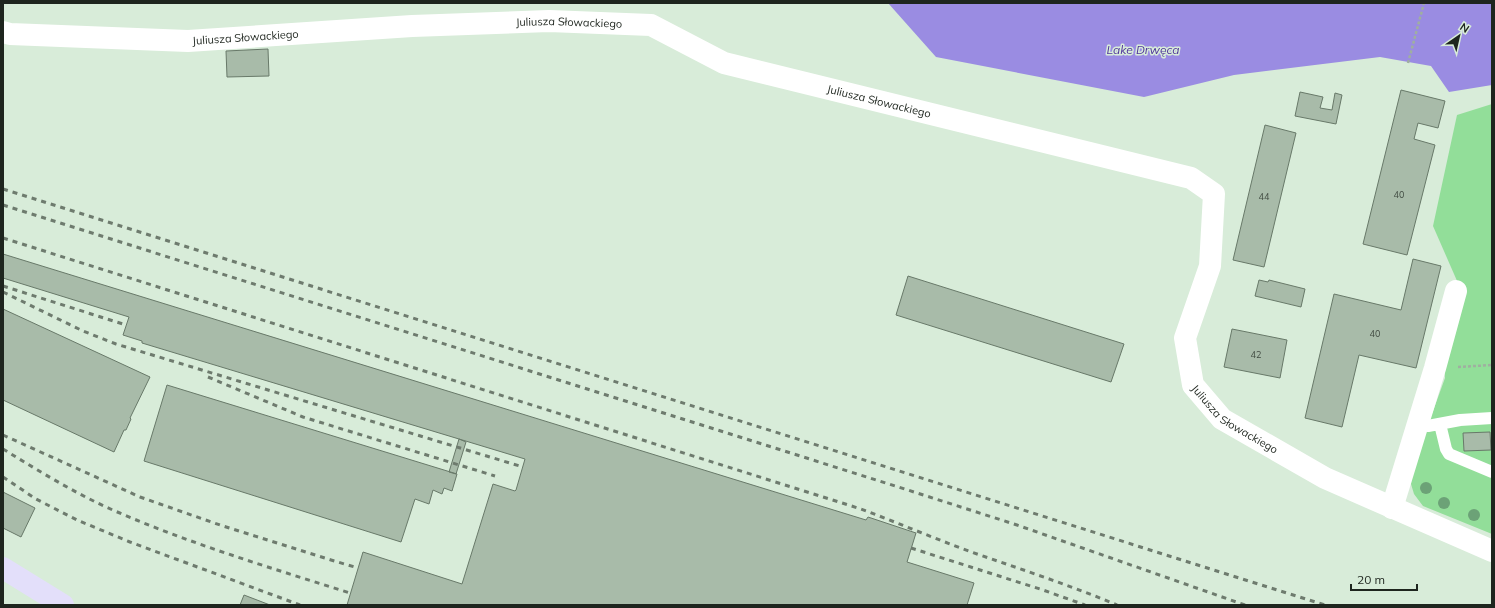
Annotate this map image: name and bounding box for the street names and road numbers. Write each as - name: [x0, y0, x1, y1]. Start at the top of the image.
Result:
- street label: Juliusza Słowackiego: [515, 14, 622, 31]
- street label: Juliusza Słowackiego: [192, 27, 299, 48]
- street label: Juliusza Słowackiego: [826, 82, 932, 121]
- street label: Juliusza Słowackiego: [1189, 381, 1280, 457]

